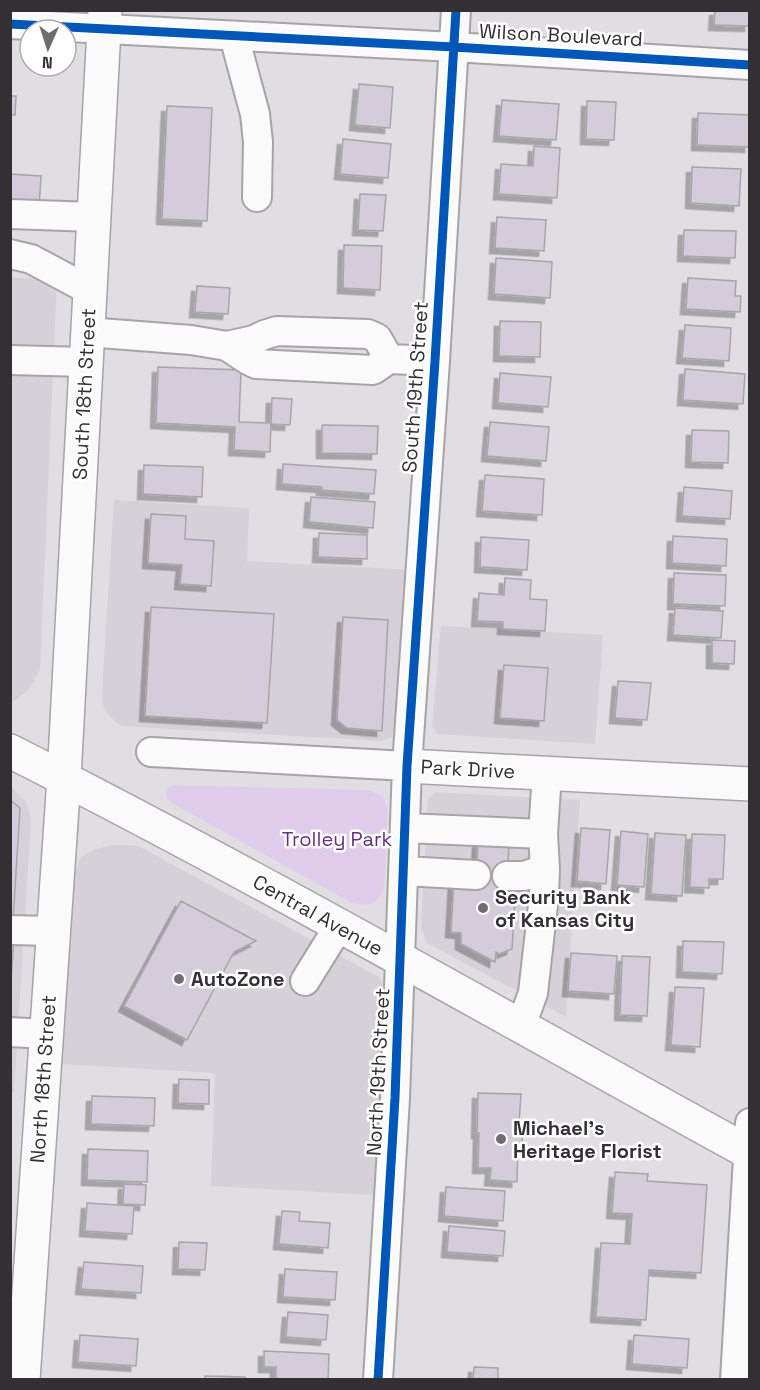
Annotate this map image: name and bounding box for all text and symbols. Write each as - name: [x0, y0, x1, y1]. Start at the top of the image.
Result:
- north arrow: [18, 18, 78, 78]
- street label: Wilson Boulevard: [479, 18, 643, 52]
- text: N: [41, 52, 53, 73]
- street label: South 19th Street: [396, 300, 434, 474]
- street label: South 18th Street: [67, 307, 101, 481]
- street label: Park Drive: [420, 754, 516, 784]
- park label: Trolley Park: [282, 826, 392, 852]
- street label: Central Avenue: [248, 868, 388, 962]
- place label: Security Bank of Kansas City: [495, 884, 634, 933]
- marker: Security Bank of Kansas City: [476, 901, 490, 915]
- place label: AutoZone: [191, 966, 284, 992]
- marker: AutoZone: [172, 972, 186, 986]
- street label: North 19th Street: [361, 987, 395, 1157]
- street label: North 18th Street: [24, 994, 62, 1164]
- place label: Michael's Heritage Florist: [513, 1115, 662, 1164]
- marker: Michael's Heritage Florist: [494, 1132, 508, 1146]

